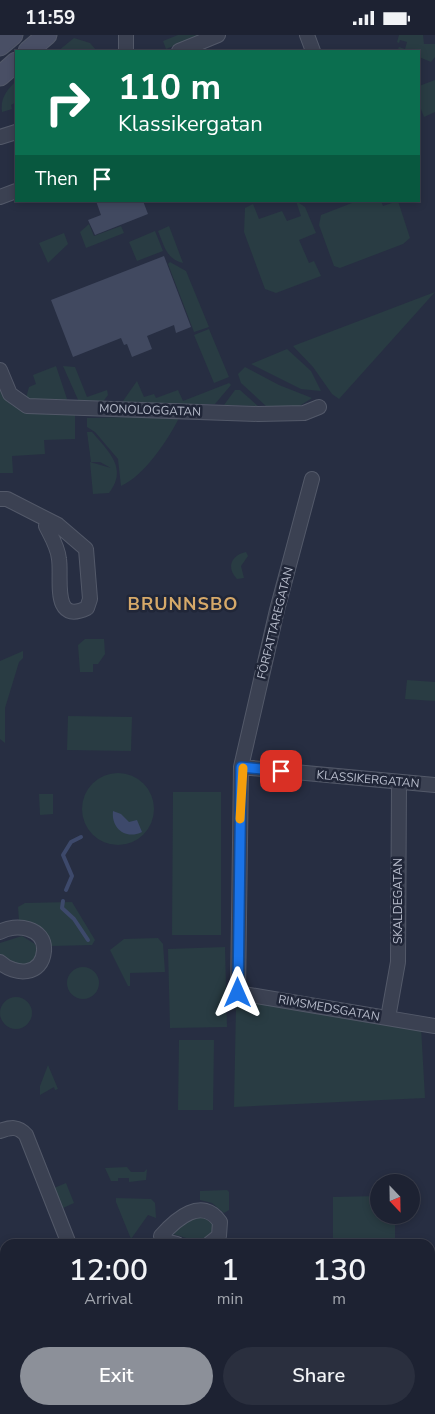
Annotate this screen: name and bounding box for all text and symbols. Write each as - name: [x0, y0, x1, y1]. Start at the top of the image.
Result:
- text: 11:59: [25, 5, 75, 31]
- text: 110 m: [118, 64, 221, 111]
- icon: right: [35, 70, 100, 135]
- text: Klassikergatan: [118, 109, 263, 139]
- icon: arrive: [88, 165, 116, 193]
- text: Then: [35, 166, 78, 192]
- street label: MONOLOGGATAN: [99, 400, 201, 420]
- street label: FÖRFATTAREGATAN: [253, 565, 297, 681]
- district label: BRUNNSBO: [128, 592, 238, 616]
- pin: [260, 750, 302, 792]
- icon: arrive: [267, 757, 295, 785]
- street label: KLASSIKERGATAN: [316, 767, 420, 791]
- street label: SKALDEGATAN: [390, 858, 406, 944]
- position arrow: [211, 966, 263, 1018]
- street label: RIMSMEDSGATAN: [277, 991, 381, 1025]
- north arrow: [370, 1174, 420, 1224]
- map controls: [370, 1174, 420, 1224]
- text: 12:00: [69, 1250, 148, 1291]
- text: 1: [221, 1250, 239, 1291]
- text: 130: [312, 1250, 366, 1291]
- text: Arrival: [84, 1288, 132, 1310]
- text: min: [217, 1288, 243, 1310]
- text: m: [332, 1288, 346, 1310]
- button: Exit: [20, 1347, 213, 1405]
- button: Share: [223, 1347, 415, 1405]

